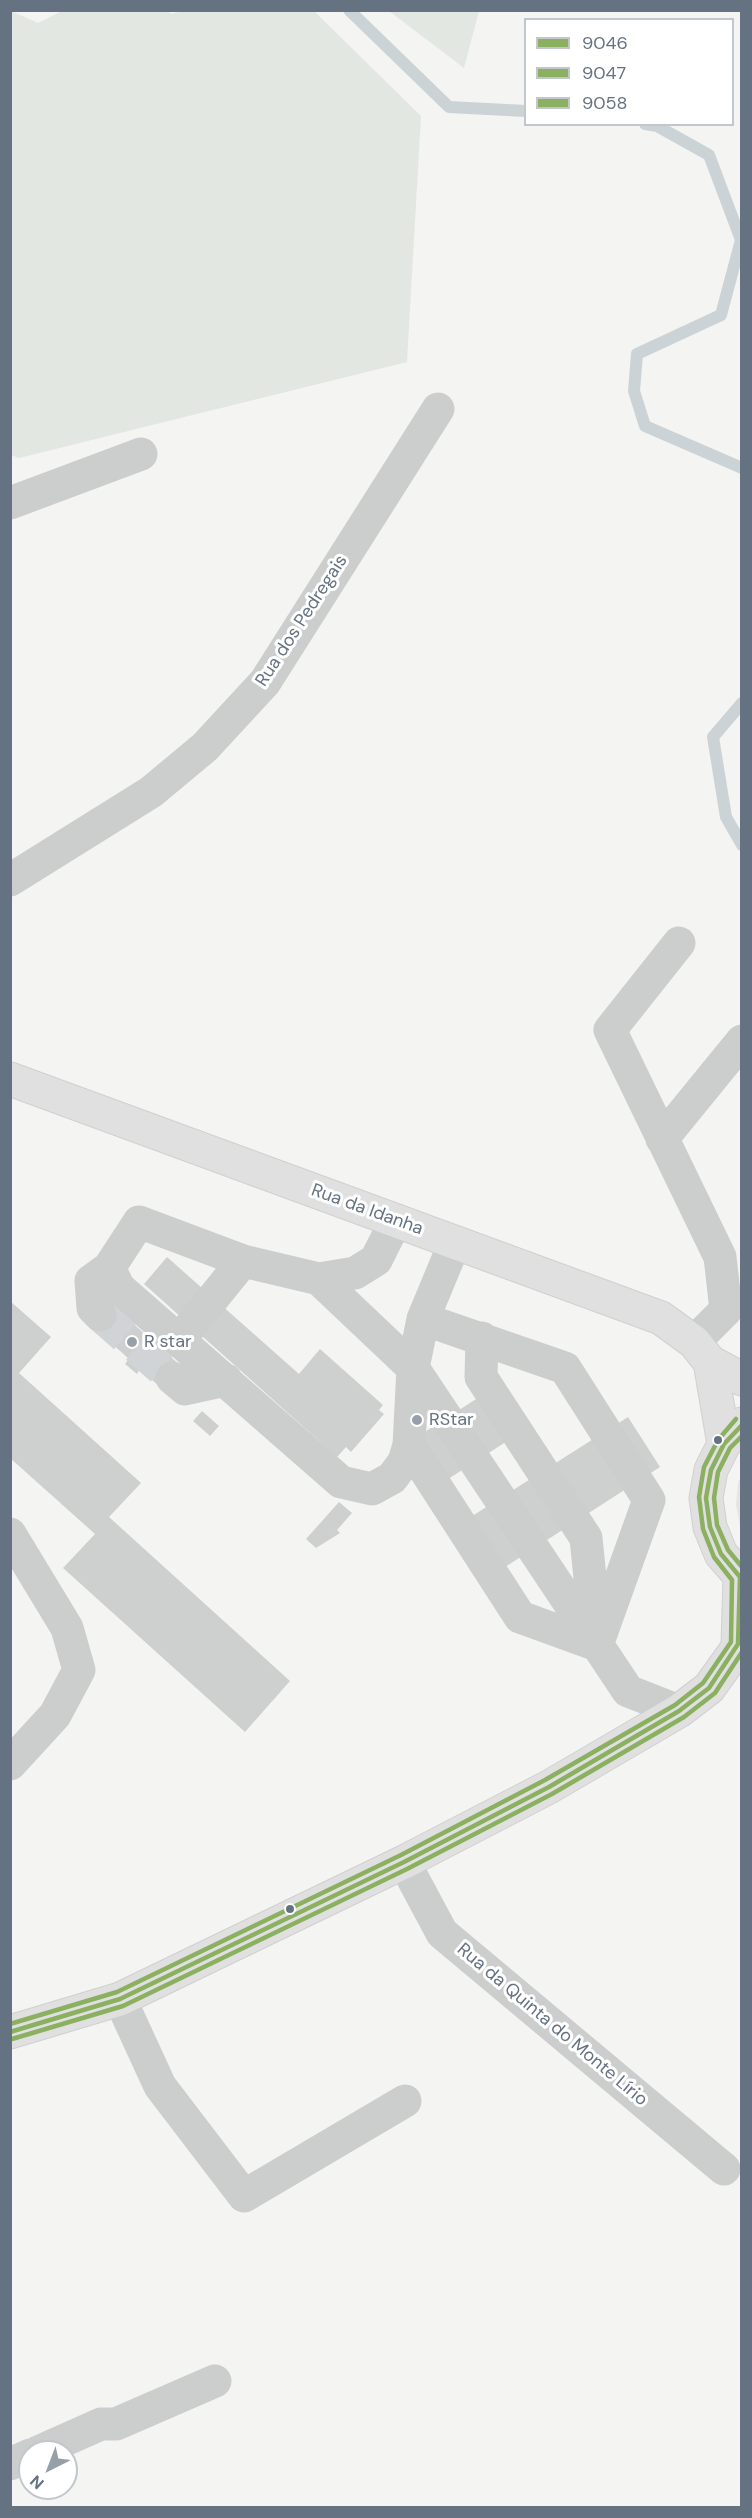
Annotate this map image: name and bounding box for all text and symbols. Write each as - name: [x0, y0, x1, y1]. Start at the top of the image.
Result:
- legend: [524, 18, 734, 126]
- text: 9046: [582, 31, 628, 55]
- text: 9047: [582, 61, 626, 85]
- text: 9058: [582, 91, 628, 115]
- street label: Rua dos Pedregais: [251, 551, 353, 691]
- street label: Rua da Idanha: [308, 1180, 426, 1240]
- place label: R star: [144, 1331, 192, 1353]
- marker: R star: [125, 1335, 139, 1349]
- place label: RStar: [429, 1409, 474, 1431]
- marker: RStar: [410, 1413, 424, 1427]
- unlabelled marker: [712, 1434, 724, 1446]
- unlabelled marker: [284, 1903, 296, 1915]
- street label: Rua da Quinta do Monte Lírio: [452, 1939, 652, 2111]
- north arrow: [18, 2440, 78, 2500]
- text: N: [26, 2471, 48, 2494]

